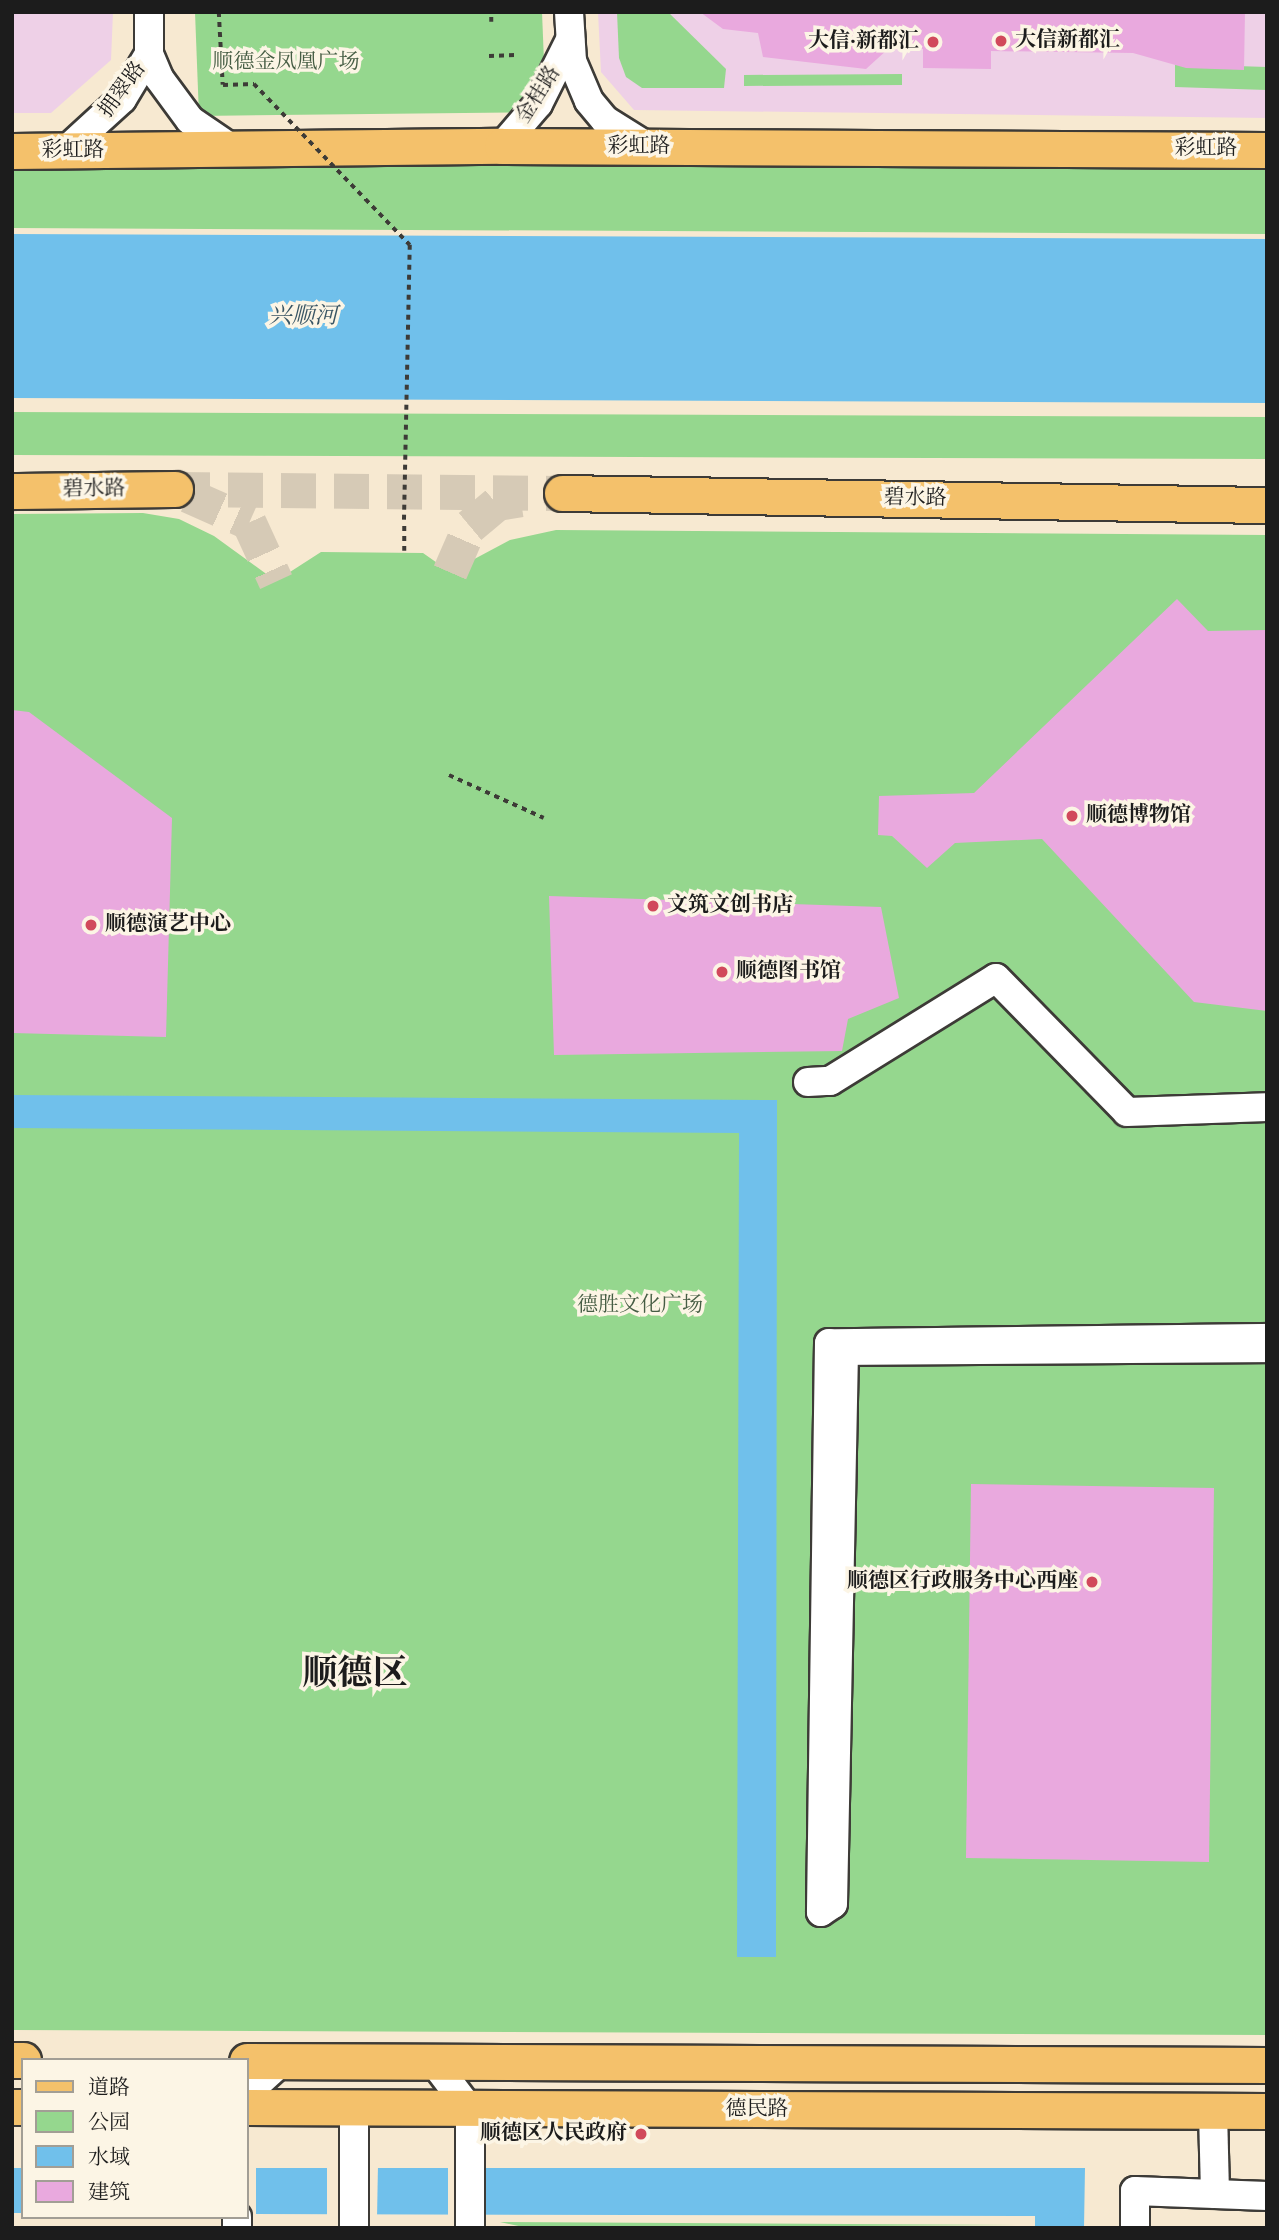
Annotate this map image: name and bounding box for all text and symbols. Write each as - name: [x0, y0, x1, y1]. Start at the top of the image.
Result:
- place label: 大信新都汇: [1015, 28, 1120, 54]
- place label: 大信·新都汇: [808, 29, 919, 55]
- marker: 大信新都汇: [993, 33, 1009, 49]
- marker: 大信·新都汇: [925, 34, 941, 50]
- park label: 顺德金凤凰广场: [213, 50, 359, 76]
- street label: 拥翠路: [94, 57, 152, 123]
- street label: 金桂路: [512, 62, 566, 128]
- street label: 彩虹路: [608, 134, 670, 160]
- street label: 彩虹路: [1175, 136, 1237, 162]
- street label: 彩虹路: [42, 138, 104, 164]
- water label: 兴顺河: [269, 303, 337, 331]
- street label: 碧水路: [62, 477, 126, 503]
- street label: 碧水路: [883, 486, 947, 512]
- place label: 顺德博物馆: [1086, 803, 1191, 829]
- marker: 顺德博物馆: [1064, 808, 1080, 824]
- place label: 文筑文创书店: [667, 893, 793, 919]
- marker: 文筑文创书店: [645, 898, 661, 914]
- place label: 顺德演艺中心: [105, 912, 231, 938]
- marker: 顺德演艺中心: [83, 917, 99, 933]
- place label: 顺德图书馆: [736, 959, 841, 985]
- marker: 顺德图书馆: [714, 964, 730, 980]
- park label: 德胜文化广场: [577, 1293, 703, 1319]
- place label: 顺德区行政服务中心西座: [847, 1569, 1078, 1595]
- marker: 顺德区行政服务中心西座: [1084, 1574, 1100, 1590]
- district label: 顺德区: [303, 1654, 407, 1696]
- legend: [21, 2058, 248, 2219]
- text: 道路: [88, 2074, 130, 2103]
- street label: 德民路: [726, 2097, 788, 2123]
- text: 公园: [88, 2109, 130, 2138]
- place label: 顺德区人民政府: [480, 2121, 627, 2147]
- marker: 顺德区人民政府: [633, 2126, 649, 2142]
- text: 水域: [88, 2144, 130, 2173]
- text: 建筑: [88, 2179, 130, 2208]

